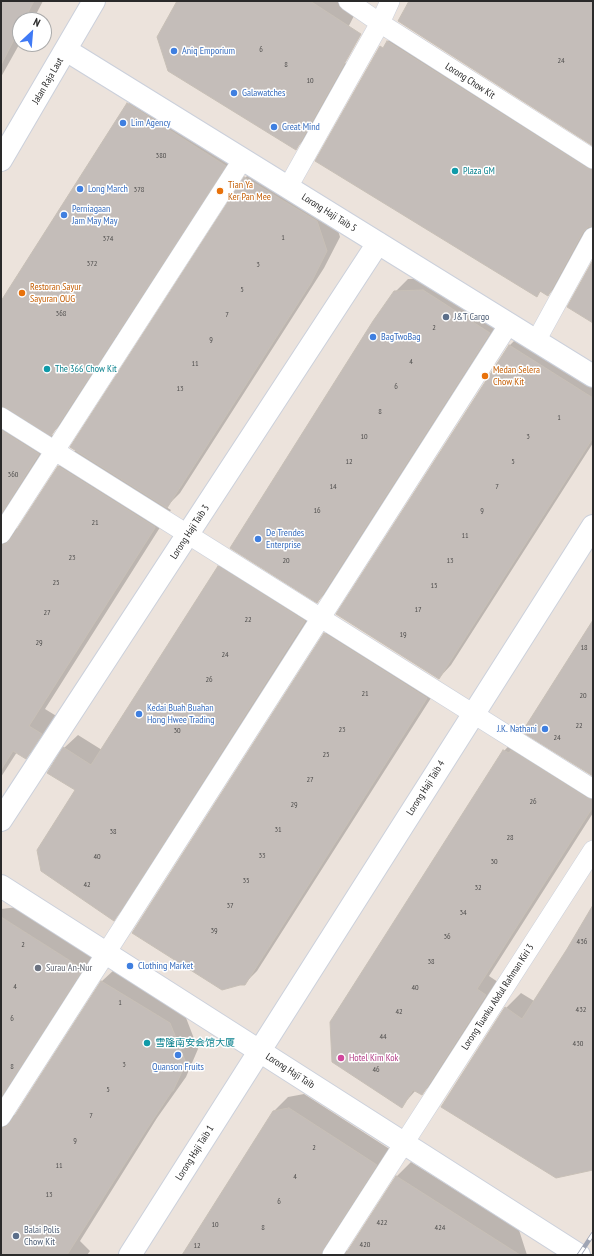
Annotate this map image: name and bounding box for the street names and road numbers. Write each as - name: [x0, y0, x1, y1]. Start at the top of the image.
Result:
- street label: Jalan Raja Laut: [30, 56, 66, 106]
- street label: Lorong Chow Kit: [443, 60, 497, 102]
- street label: Lorong Haji Taib 5: [299, 191, 359, 235]
- street label: Lorong Haji Taib 3: [168, 503, 212, 561]
- street label: Lorong Haji Taib 4: [404, 758, 448, 818]
- street label: Lorong Tuanku Abdul Rahman Kiri 3: [459, 942, 537, 1052]
- street label: Lorong Haji Taib: [263, 1051, 317, 1091]
- street label: Lorong Haji Taib 1: [173, 1123, 217, 1183]

